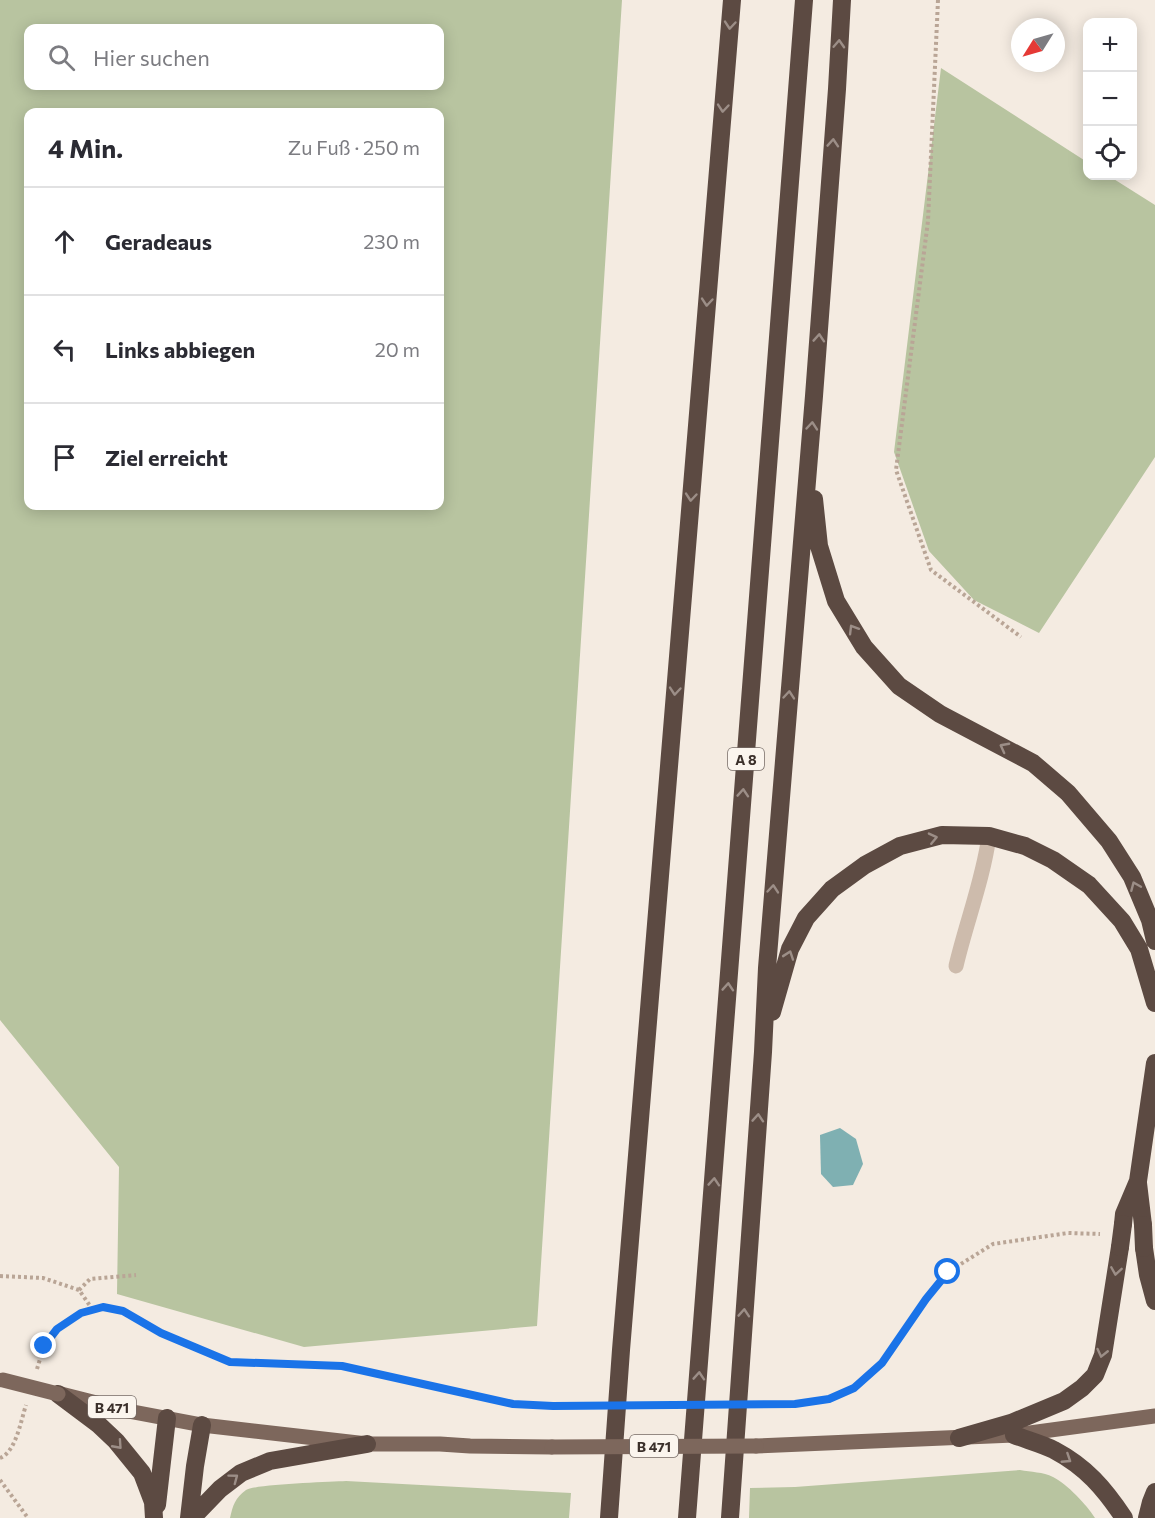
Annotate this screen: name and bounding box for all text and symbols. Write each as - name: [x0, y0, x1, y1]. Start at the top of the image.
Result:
- north arrow: [1011, 18, 1065, 72]
- map controls: [1083, 18, 1137, 180]
- button: +: [1083, 18, 1137, 72]
- one-way arrow: [724, 20, 737, 29]
- search box: [24, 24, 444, 90]
- one-way arrow: [833, 40, 846, 49]
- icon: search: [45, 41, 78, 74]
- text: Hier suchen: [93, 44, 210, 71]
- button: −: [1083, 72, 1137, 126]
- one-way arrow: [716, 104, 729, 113]
- button: locate: [1083, 126, 1137, 180]
- text: 4 Min.: [48, 132, 123, 163]
- text: Zu Fuß · 250 m: [288, 135, 420, 159]
- one-way arrow: [826, 139, 839, 148]
- icon: ahead: [48, 225, 81, 258]
- text: Geradeaus: [105, 228, 212, 255]
- text: 230 m: [363, 229, 420, 253]
- one-way arrow: [700, 298, 713, 307]
- icon: left: [48, 333, 81, 366]
- one-way arrow: [812, 333, 825, 342]
- text: Links abbiegen: [105, 336, 255, 363]
- text: 20 m: [375, 337, 420, 361]
- one-way arrow: [805, 422, 818, 431]
- icon: arrive: [48, 441, 81, 474]
- text: Ziel erreicht: [105, 444, 228, 471]
- one-way arrow: [685, 492, 698, 501]
- one-way arrow: [848, 625, 860, 635]
- one-way arrow: [669, 687, 682, 696]
- one-way arrow: [783, 690, 796, 699]
- one-way arrow: [999, 743, 1010, 754]
- road number: A 8: [728, 748, 764, 770]
- one-way arrow: [737, 788, 750, 797]
- one-way arrow: [928, 832, 938, 845]
- one-way arrow: [1131, 881, 1143, 892]
- one-way arrow: [766, 885, 779, 894]
- one-way arrow: [781, 950, 794, 961]
- one-way arrow: [722, 983, 735, 992]
- one-way arrow: [751, 1114, 764, 1123]
- one-way arrow: [707, 1177, 720, 1186]
- route start: [934, 1258, 960, 1284]
- one-way arrow: [1110, 1266, 1122, 1275]
- one-way arrow: [738, 1308, 751, 1317]
- route end: [30, 1332, 56, 1358]
- one-way arrow: [1097, 1347, 1110, 1357]
- one-way arrow: [692, 1371, 705, 1380]
- road number: B 471: [88, 1396, 136, 1418]
- road number: B 471: [630, 1435, 678, 1457]
- one-way arrow: [111, 1438, 122, 1449]
- one-way arrow: [1061, 1452, 1072, 1463]
- one-way arrow: [228, 1474, 239, 1485]

